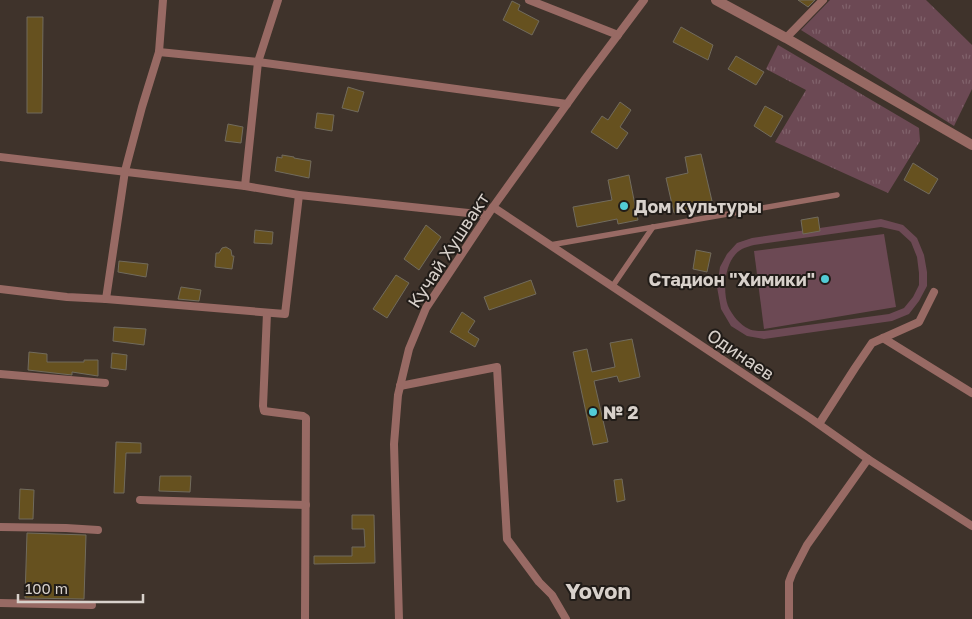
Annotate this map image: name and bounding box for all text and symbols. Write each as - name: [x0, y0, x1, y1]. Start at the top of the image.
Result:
- street label: Кучай Хушвакт: [403, 188, 494, 312]
- place label: Дом культуры: [634, 195, 762, 217]
- marker: Дом культуры: [618, 200, 630, 212]
- place label: Стадион "Химики": [649, 268, 815, 290]
- marker: Стадион "Химики": [819, 273, 831, 285]
- street label: Одинаев: [703, 324, 779, 384]
- place label: № 2: [603, 401, 638, 423]
- marker: № 2: [587, 406, 599, 418]
- scale bar: [18, 572, 142, 604]
- district label: Yovon: [565, 577, 631, 604]
- text: 100 m: [25, 579, 68, 597]

